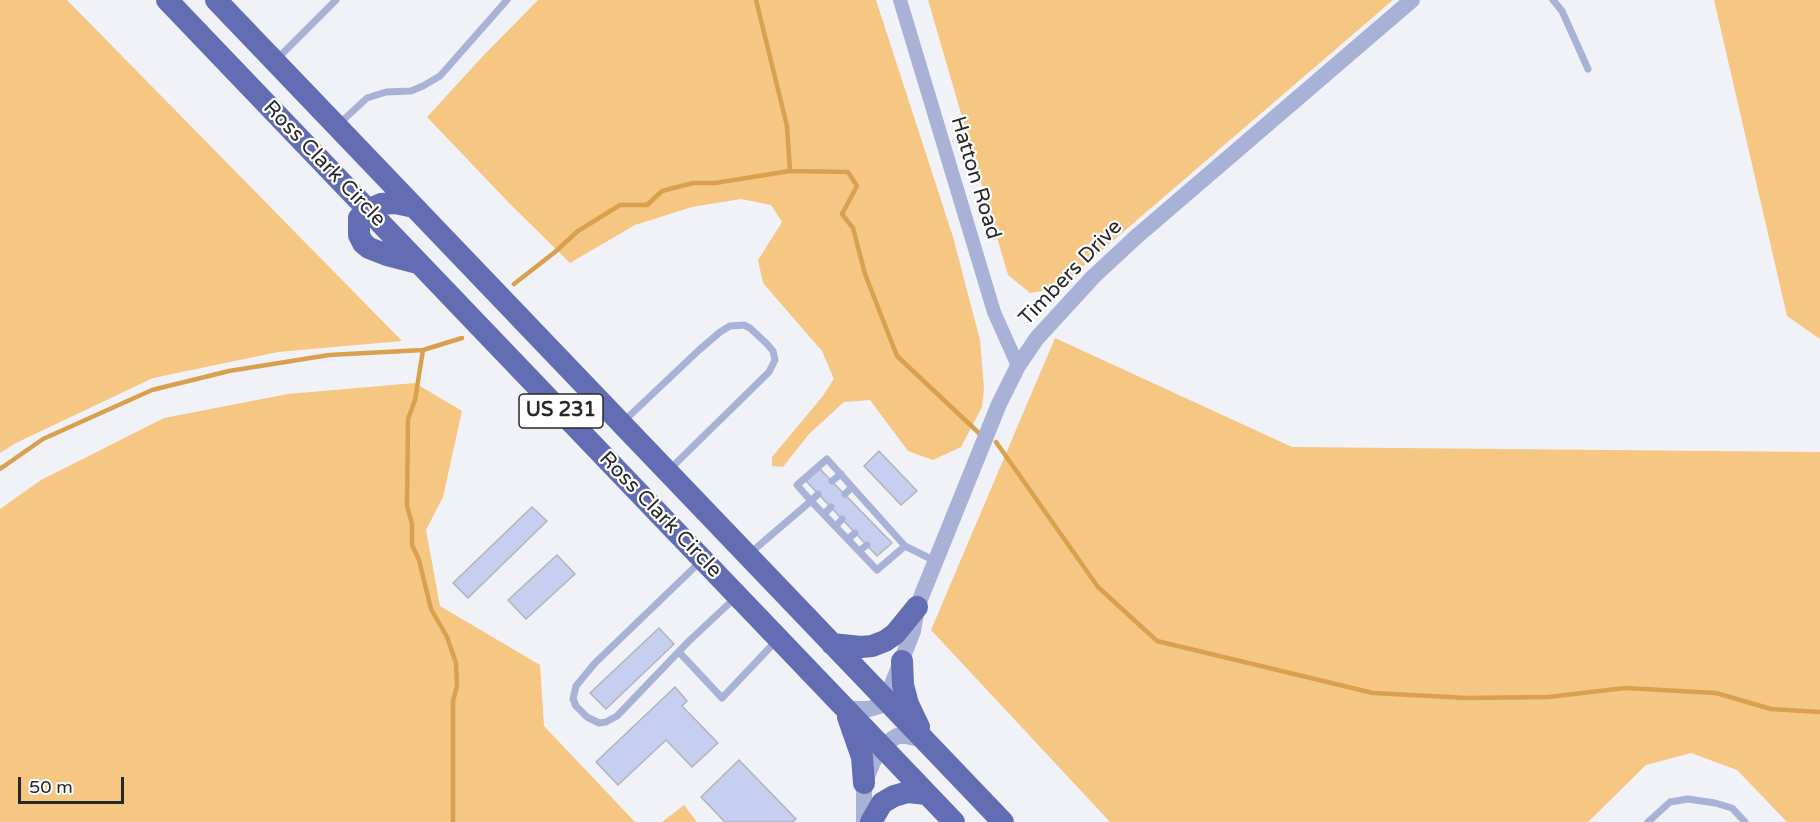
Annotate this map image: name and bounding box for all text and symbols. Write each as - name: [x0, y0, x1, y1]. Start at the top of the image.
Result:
- street label: Ross Clark Circle: [257, 96, 391, 232]
- street label: Hatton Road: [944, 114, 1006, 242]
- street label: Timbers Drive: [1014, 215, 1128, 331]
- road number: US 231: [519, 394, 603, 428]
- street label: Ross Clark Circle: [593, 447, 727, 583]
- scale bar: [21, 765, 128, 803]
- text: 50 m: [29, 776, 73, 798]

